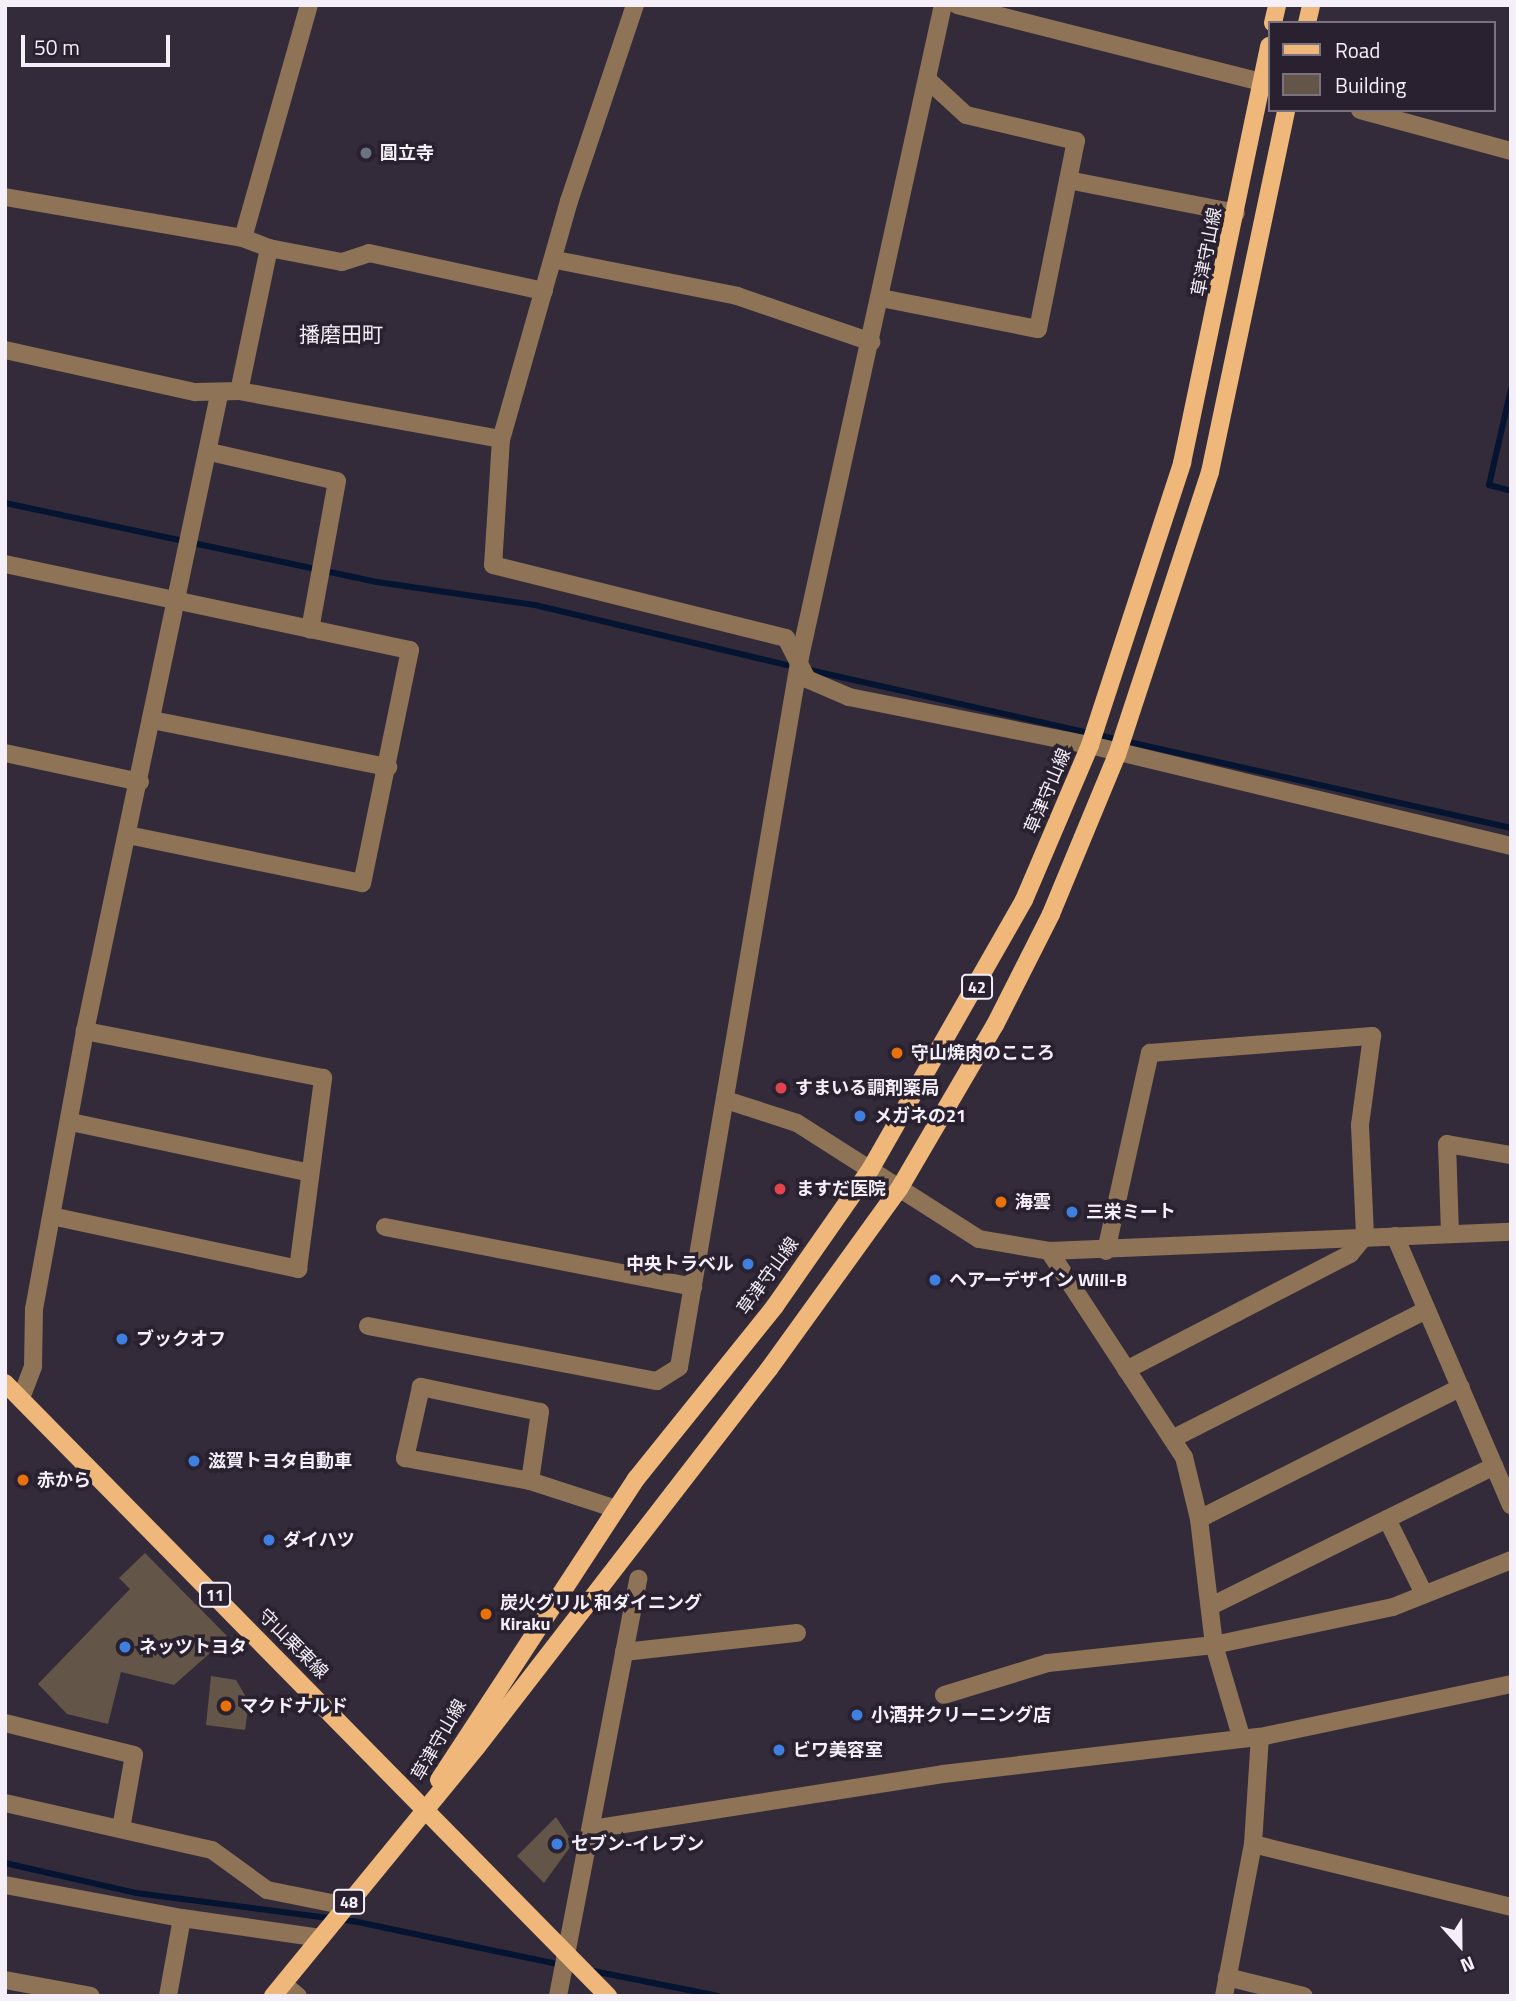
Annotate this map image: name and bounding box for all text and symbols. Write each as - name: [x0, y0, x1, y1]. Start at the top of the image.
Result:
- scale bar: [24, 21, 173, 65]
- legend: [1268, 21, 1495, 112]
- text: 50 m: [34, 31, 80, 63]
- text: Road: [1335, 34, 1380, 66]
- text: Building: [1335, 69, 1406, 101]
- place label: 圓立寺: [380, 142, 434, 164]
- marker: 圓立寺: [358, 145, 374, 161]
- street label: 草津守山線: [1188, 206, 1226, 298]
- district label: 播磨田町: [299, 321, 383, 347]
- street label: 草津守山線: [1020, 745, 1076, 837]
- road number: 42: [960, 974, 995, 1000]
- place label: 守山焼肉のこころ: [911, 1042, 1055, 1064]
- marker: 守山焼肉のこころ: [889, 1045, 905, 1061]
- place label: すまいる調剤薬局: [795, 1077, 939, 1099]
- marker: すまいる調剤薬局: [773, 1080, 789, 1096]
- place label: メガネの21: [874, 1105, 966, 1127]
- marker: メガネの21: [852, 1108, 868, 1124]
- place label: ますだ医院: [796, 1178, 886, 1200]
- marker: ますだ医院: [770, 1179, 790, 1199]
- place label: 海雲: [1015, 1191, 1051, 1213]
- marker: 海雲: [993, 1194, 1009, 1210]
- place label: 三栄ミート: [1086, 1201, 1176, 1223]
- marker: 三栄ミート: [1064, 1204, 1080, 1220]
- street label: 草津守山線: [733, 1233, 803, 1319]
- place label: 中央トラベル: [626, 1253, 734, 1275]
- marker: 中央トラベル: [740, 1256, 756, 1272]
- place label: ヘアーデザイン Will-B: [949, 1269, 1127, 1291]
- marker: ヘアーデザイン Will-B: [927, 1272, 943, 1288]
- place label: ブックオフ: [136, 1328, 226, 1350]
- marker: ブックオフ: [114, 1331, 130, 1347]
- place label: 滋賀トヨタ自動車: [208, 1450, 352, 1472]
- marker: 滋賀トヨタ自動車: [186, 1453, 202, 1469]
- place label: 赤から: [37, 1469, 91, 1491]
- marker: 赤から: [15, 1472, 31, 1488]
- place label: ダイハツ: [283, 1529, 355, 1551]
- marker: ダイハツ: [261, 1532, 277, 1548]
- road number: 11: [198, 1582, 232, 1608]
- place label: 炭火グリル 和ダイニング Kiraku: [500, 1593, 702, 1636]
- street label: 守山栗東線: [254, 1605, 332, 1683]
- marker: 炭火グリル 和ダイニング Kiraku: [478, 1606, 494, 1622]
- place label: ネッツトヨタ: [139, 1636, 247, 1658]
- marker: ネッツトヨタ: [117, 1639, 133, 1655]
- place label: マクドナルド: [240, 1695, 348, 1717]
- street label: 草津守山線: [407, 1696, 471, 1784]
- marker: マクドナルド: [218, 1698, 234, 1714]
- place label: 小酒井クリーニング店: [871, 1704, 1051, 1726]
- marker: 小酒井クリーニング店: [849, 1707, 865, 1723]
- place label: ビワ美容室: [793, 1739, 883, 1761]
- marker: ビワ美容室: [771, 1742, 787, 1758]
- place label: セブン-イレブン: [571, 1833, 704, 1855]
- marker: セブン-イレブン: [549, 1836, 565, 1852]
- road number: 48: [332, 1890, 366, 1914]
- north arrow: [1425, 1910, 1495, 1980]
- text: N: [1456, 1949, 1479, 1981]

